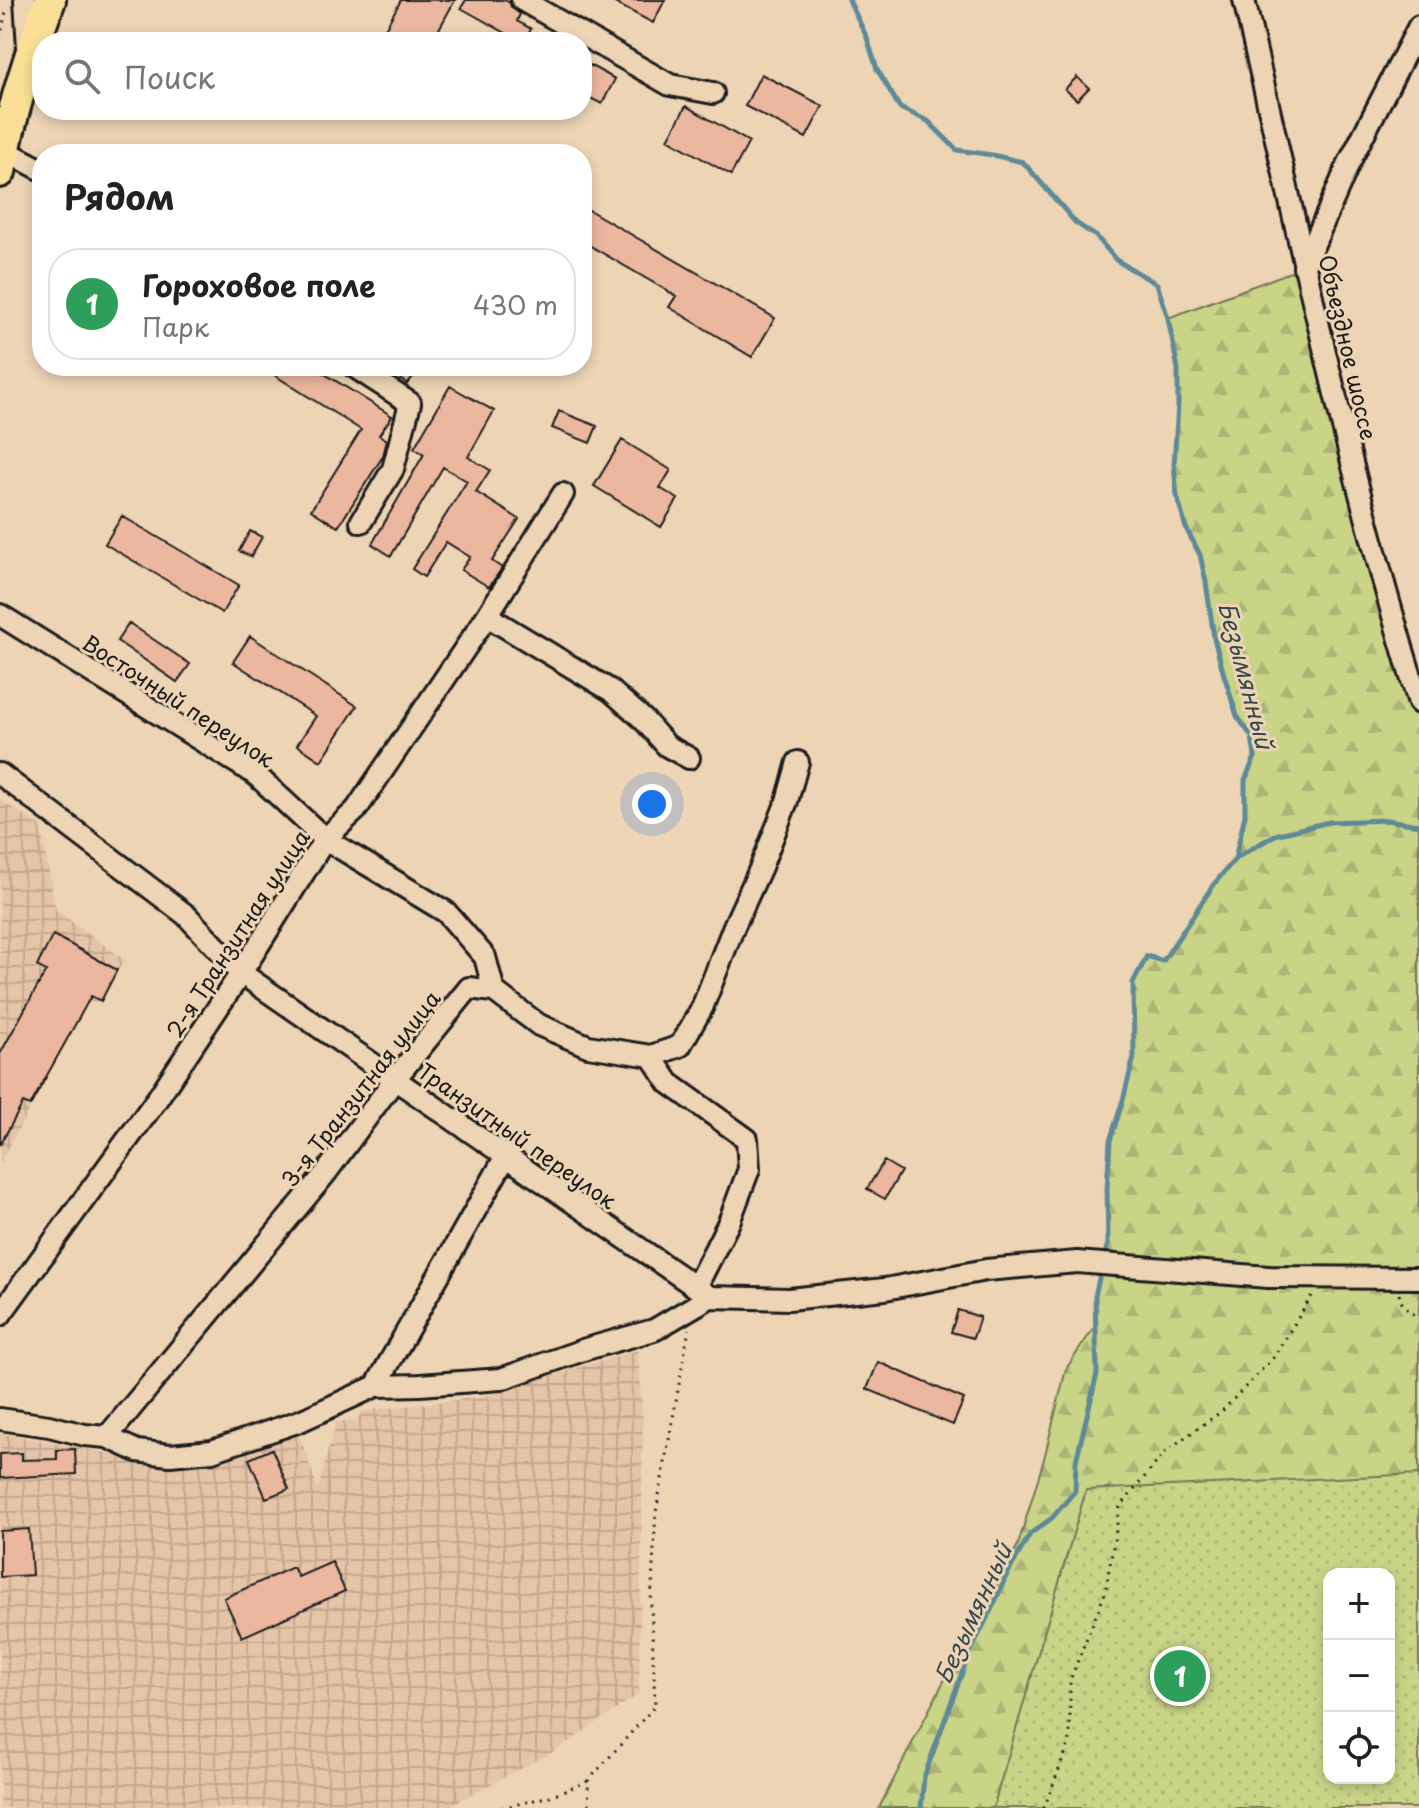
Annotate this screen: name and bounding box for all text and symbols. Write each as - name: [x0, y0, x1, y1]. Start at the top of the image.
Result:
- search box: [32, 32, 592, 120]
- icon: search: [60, 54, 104, 98]
- text: Поиск: [124, 54, 215, 99]
- text: Рядом: [64, 170, 175, 222]
- street label: Объездное шоссе: [1312, 251, 1386, 443]
- text: Гороховое поле: [142, 262, 376, 307]
- text: 1: [86, 285, 98, 324]
- text: 430 m: [473, 285, 558, 324]
- text: Парк: [142, 307, 209, 346]
- water label: Безымянный: [1210, 597, 1285, 755]
- street label: Восточный переулок: [77, 625, 282, 775]
- your location: [632, 784, 672, 824]
- street label: 2-я Транзитная улица: [157, 822, 317, 1044]
- street label: 3-я Транзитная улица: [273, 983, 447, 1193]
- street label: Транзитный переулок: [412, 1054, 625, 1217]
- water label: Безымянный: [924, 1534, 1021, 1689]
- map controls: [1323, 1568, 1395, 1784]
- button: +: [1323, 1568, 1395, 1640]
- button: −: [1323, 1640, 1395, 1712]
- pin: 1: [1154, 1646, 1206, 1706]
- button: locate: [1323, 1712, 1395, 1784]

